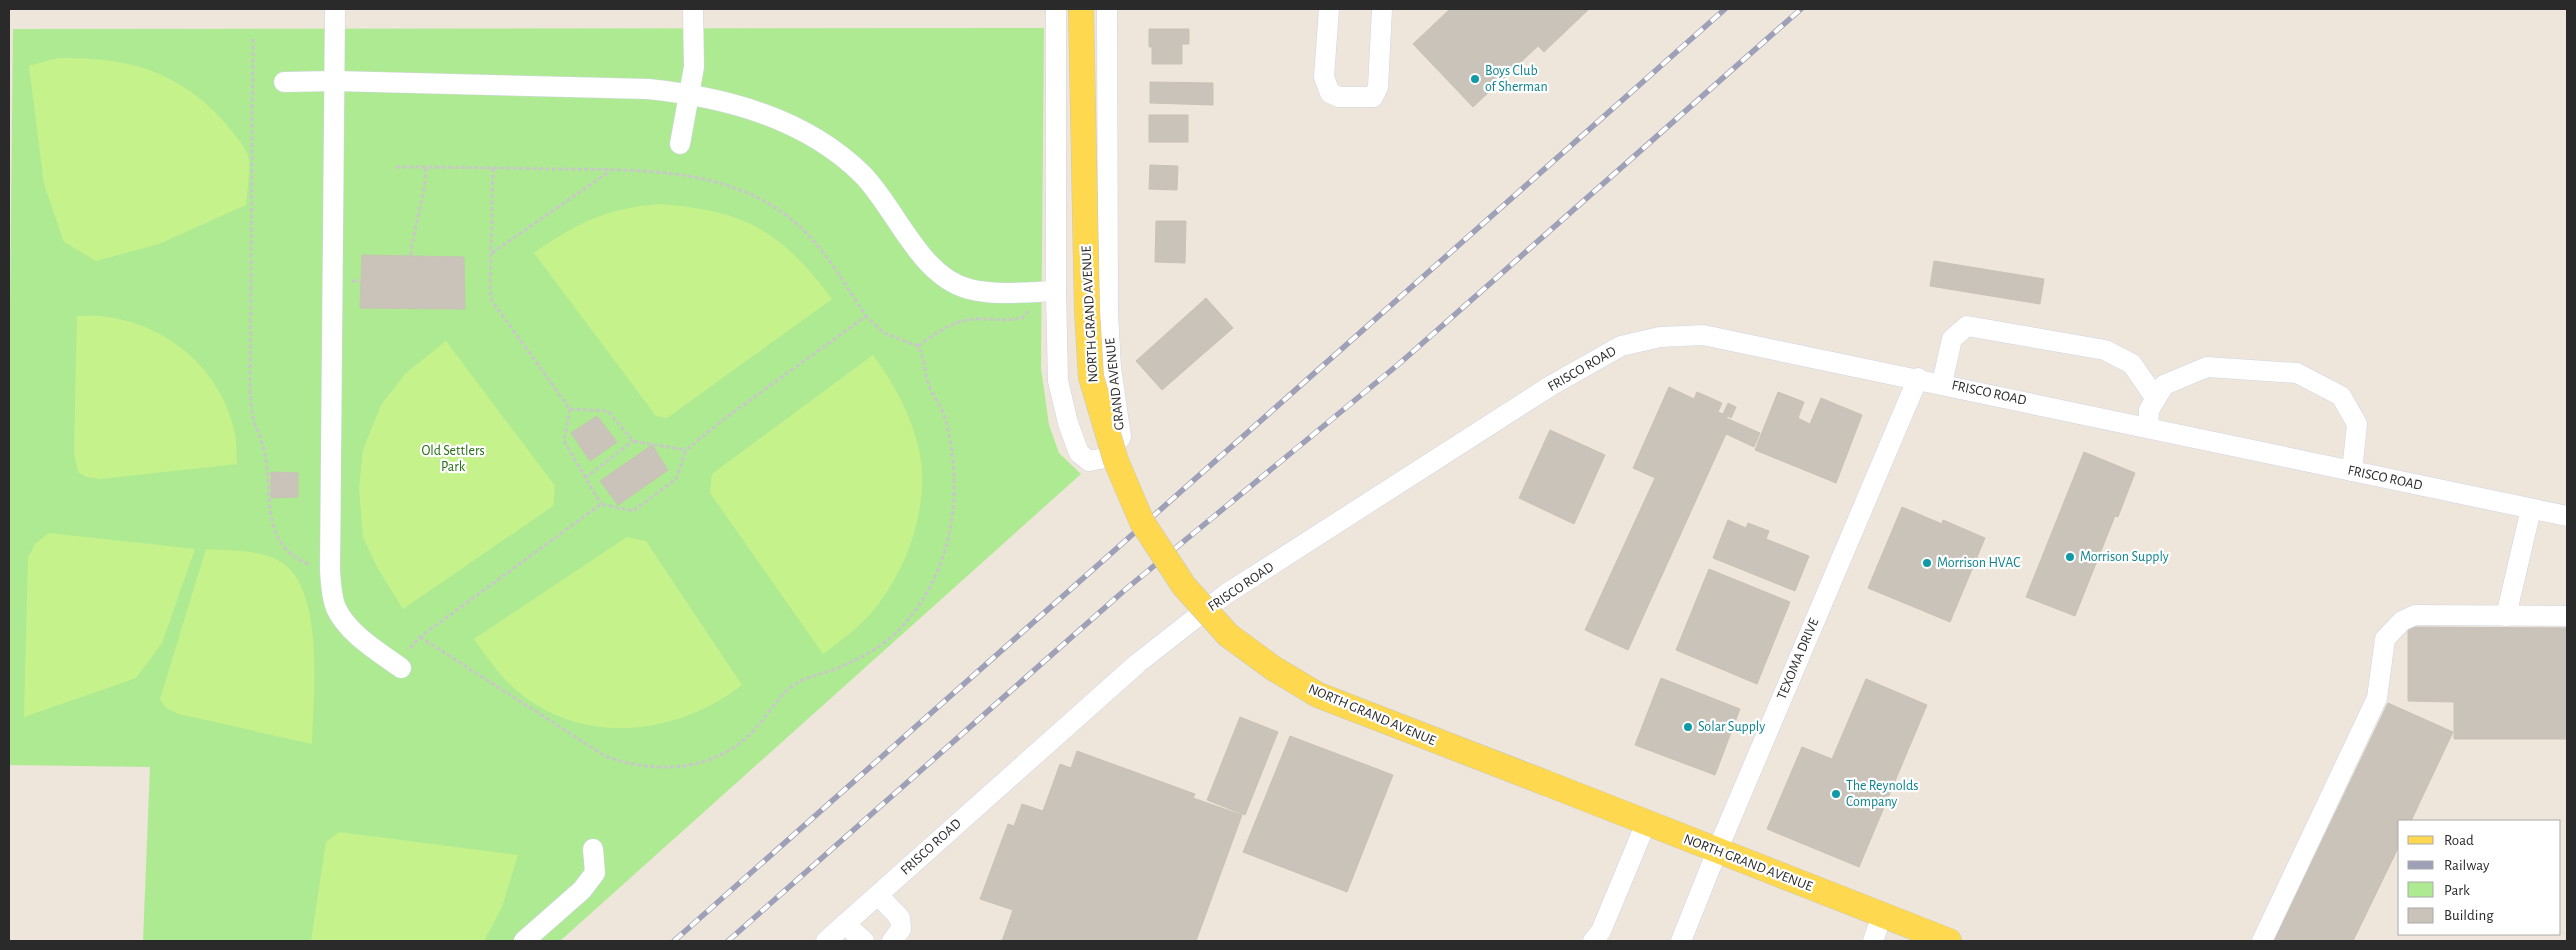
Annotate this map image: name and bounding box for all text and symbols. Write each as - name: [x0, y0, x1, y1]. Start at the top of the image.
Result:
- place label: Boys Club of Sherman: [1485, 64, 1548, 94]
- marker: Boys Club of Sherman: [1469, 73, 1481, 85]
- street label: NORTH GRAND AVENUE: [1079, 245, 1101, 383]
- street label: GRAND AVENUE: [1103, 337, 1127, 431]
- street label: FRISCO ROAD: [1546, 344, 1618, 394]
- street label: FRISCO ROAD: [1950, 378, 2028, 408]
- park label: Old Settlers Park: [421, 444, 485, 474]
- street label: FRISCO ROAD: [2346, 463, 2424, 493]
- place label: Morrison Supply: [2080, 550, 2169, 564]
- marker: Morrison Supply: [2064, 551, 2076, 563]
- place label: Morrison HVAC: [1937, 556, 2020, 570]
- marker: Morrison HVAC: [1921, 557, 1933, 569]
- street label: FRISCO ROAD: [1206, 560, 1276, 614]
- street label: TEXOMA DRIVE: [1775, 616, 1822, 702]
- street label: NORTH GRAND AVENUE: [1306, 682, 1438, 748]
- place label: Solar Supply: [1698, 720, 1765, 734]
- marker: Solar Supply: [1682, 721, 1694, 733]
- place label: The Reynolds Company: [1846, 779, 1918, 809]
- marker: The Reynolds Company: [1830, 788, 1842, 800]
- street label: FRISCO ROAD: [898, 816, 964, 878]
- legend: [2398, 820, 2561, 935]
- street label: NORTH GRAND AVENUE: [1682, 832, 1815, 894]
- text: Road: [2444, 833, 2474, 848]
- text: Railway: [2444, 858, 2490, 873]
- text: Park: [2444, 883, 2470, 898]
- text: Building: [2444, 908, 2494, 923]

